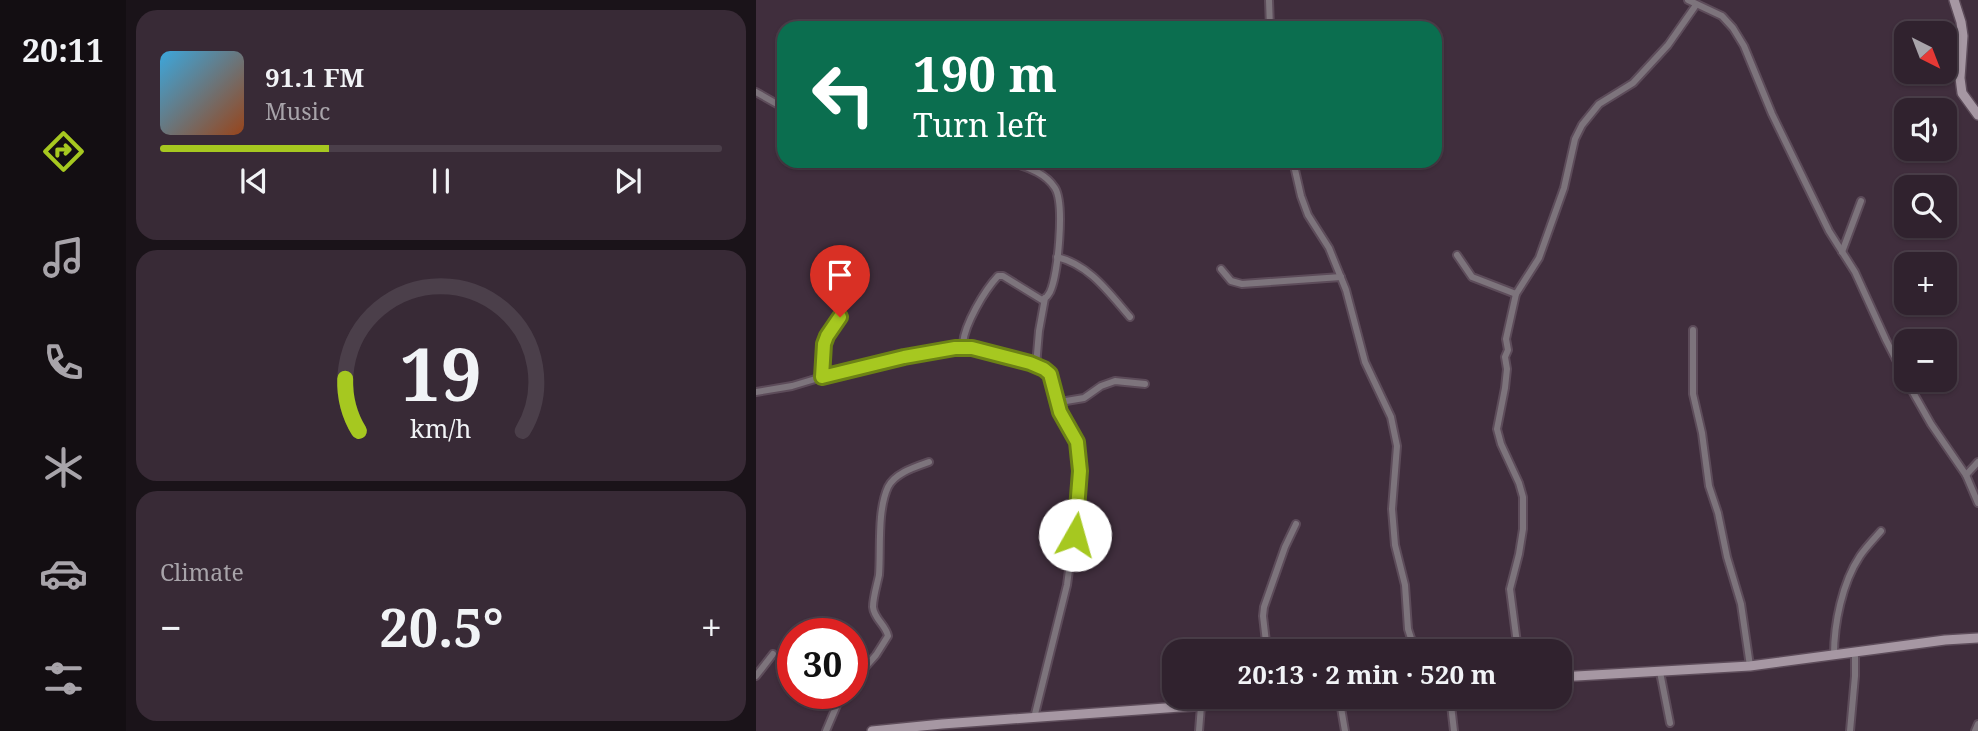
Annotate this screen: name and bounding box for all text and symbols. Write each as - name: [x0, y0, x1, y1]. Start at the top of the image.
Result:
- north arrow: [1894, 21, 1956, 84]
- map controls: [1894, 21, 1957, 392]
- text: 20:11: [22, 28, 104, 71]
- text: 190 m: [913, 40, 1057, 106]
- icon: left: [798, 49, 889, 140]
- text: 91.1 FM: [265, 59, 364, 95]
- text: Music: [265, 95, 330, 127]
- button: sound: [1894, 98, 1957, 161]
- text: Turn left: [913, 103, 1047, 146]
- icon: directions: [39, 127, 88, 176]
- icon: previous: [235, 162, 273, 200]
- icon: pause: [422, 162, 460, 200]
- icon: next: [609, 162, 647, 200]
- button: search: [1894, 175, 1957, 238]
- icon: music: [39, 233, 88, 282]
- pin: [810, 245, 870, 317]
- button: +: [1894, 252, 1957, 315]
- icon: arrive: [821, 256, 859, 294]
- text: 19: [400, 324, 482, 423]
- button: −: [1894, 329, 1957, 392]
- icon: phone: [39, 338, 88, 387]
- text: km/h: [410, 411, 472, 445]
- icon: climate: [39, 443, 88, 492]
- position arrow: [1038, 498, 1112, 572]
- icon: car: [39, 549, 88, 598]
- text: Climate: [160, 556, 244, 588]
- text: 20.5°: [379, 591, 504, 662]
- text: −: [160, 601, 182, 653]
- text: +: [701, 601, 722, 653]
- speed limit sign: 30: [777, 618, 868, 709]
- icon: filters: [39, 654, 88, 703]
- text: 20:13 · 2 min · 520 m: [1237, 656, 1497, 692]

